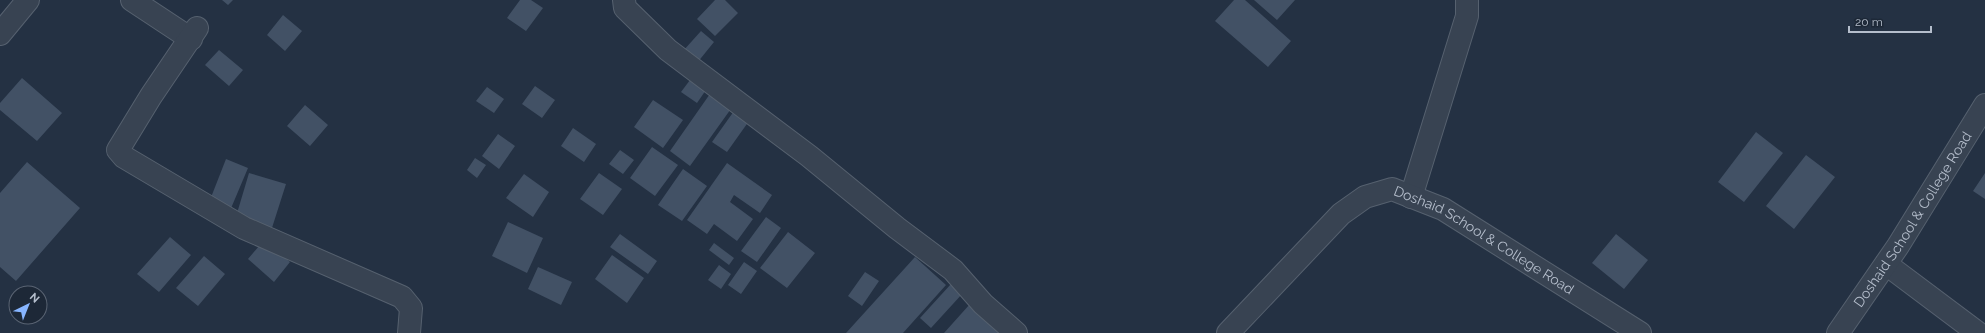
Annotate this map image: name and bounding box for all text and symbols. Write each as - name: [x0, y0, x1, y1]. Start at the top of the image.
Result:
- scale bar: [1849, 8, 1931, 34]
- text: 20 m: [1855, 15, 1883, 29]
- street label: Doshaid School & College Road: [1850, 129, 1975, 310]
- street label: Doshaid School & College Road: [1392, 183, 1577, 297]
- north arrow: [8, 285, 48, 325]
- text: N: [27, 290, 42, 306]

